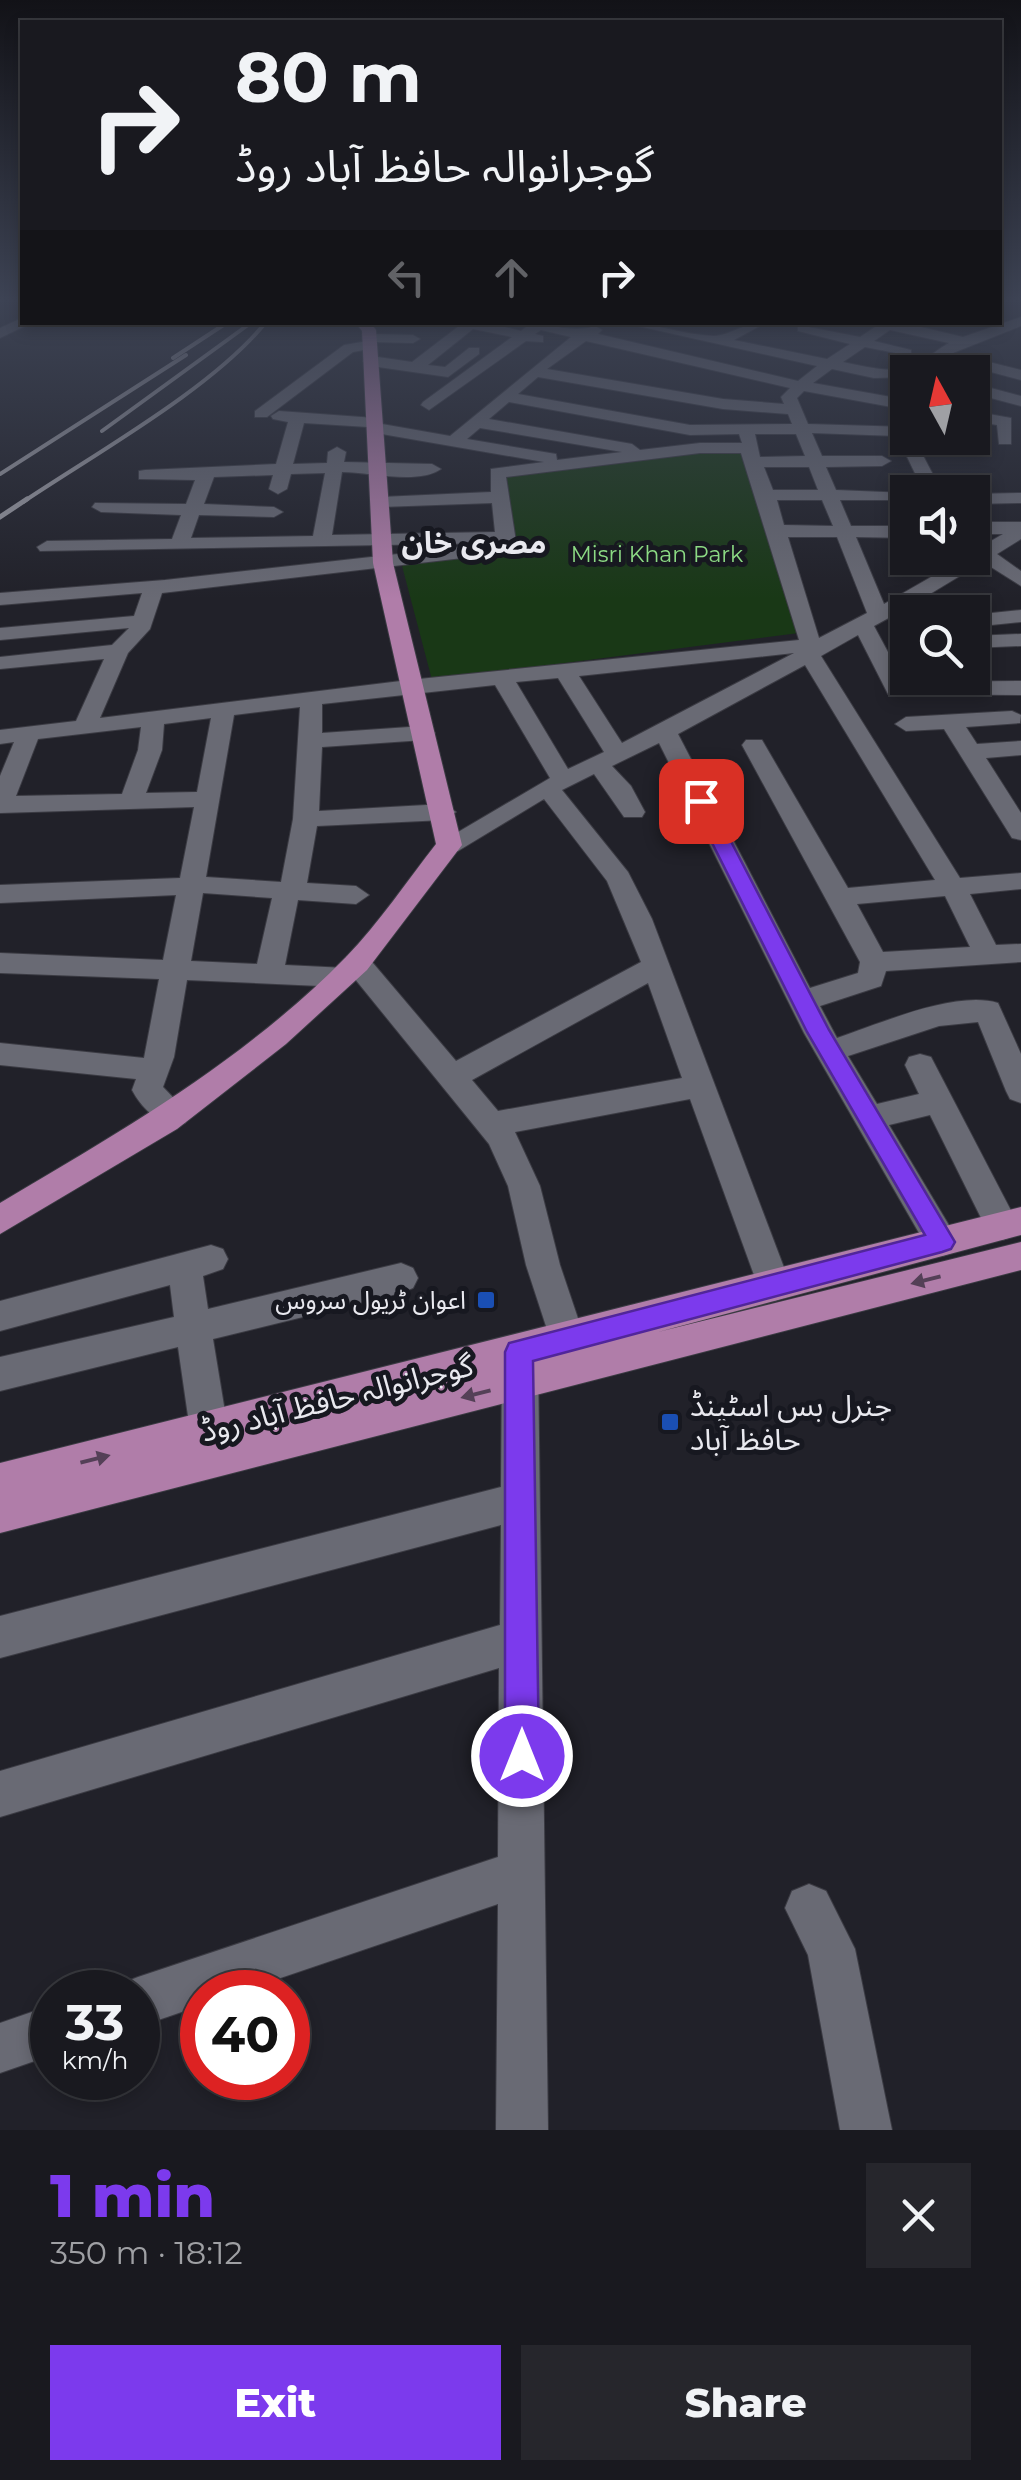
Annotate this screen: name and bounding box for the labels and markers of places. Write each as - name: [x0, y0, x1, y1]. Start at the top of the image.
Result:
- pin: [659, 759, 744, 844]
- place label: اعوان ٹریول سروس: [275, 1285, 466, 1315]
- marker: اعوان ٹریول سروس: [475, 1289, 497, 1311]
- place label: جنرل بس اسٹینڈ حافظ آباد: [690, 1387, 892, 1458]
- marker: جنرل بس اسٹینڈ حافظ آباد: [659, 1411, 681, 1433]

